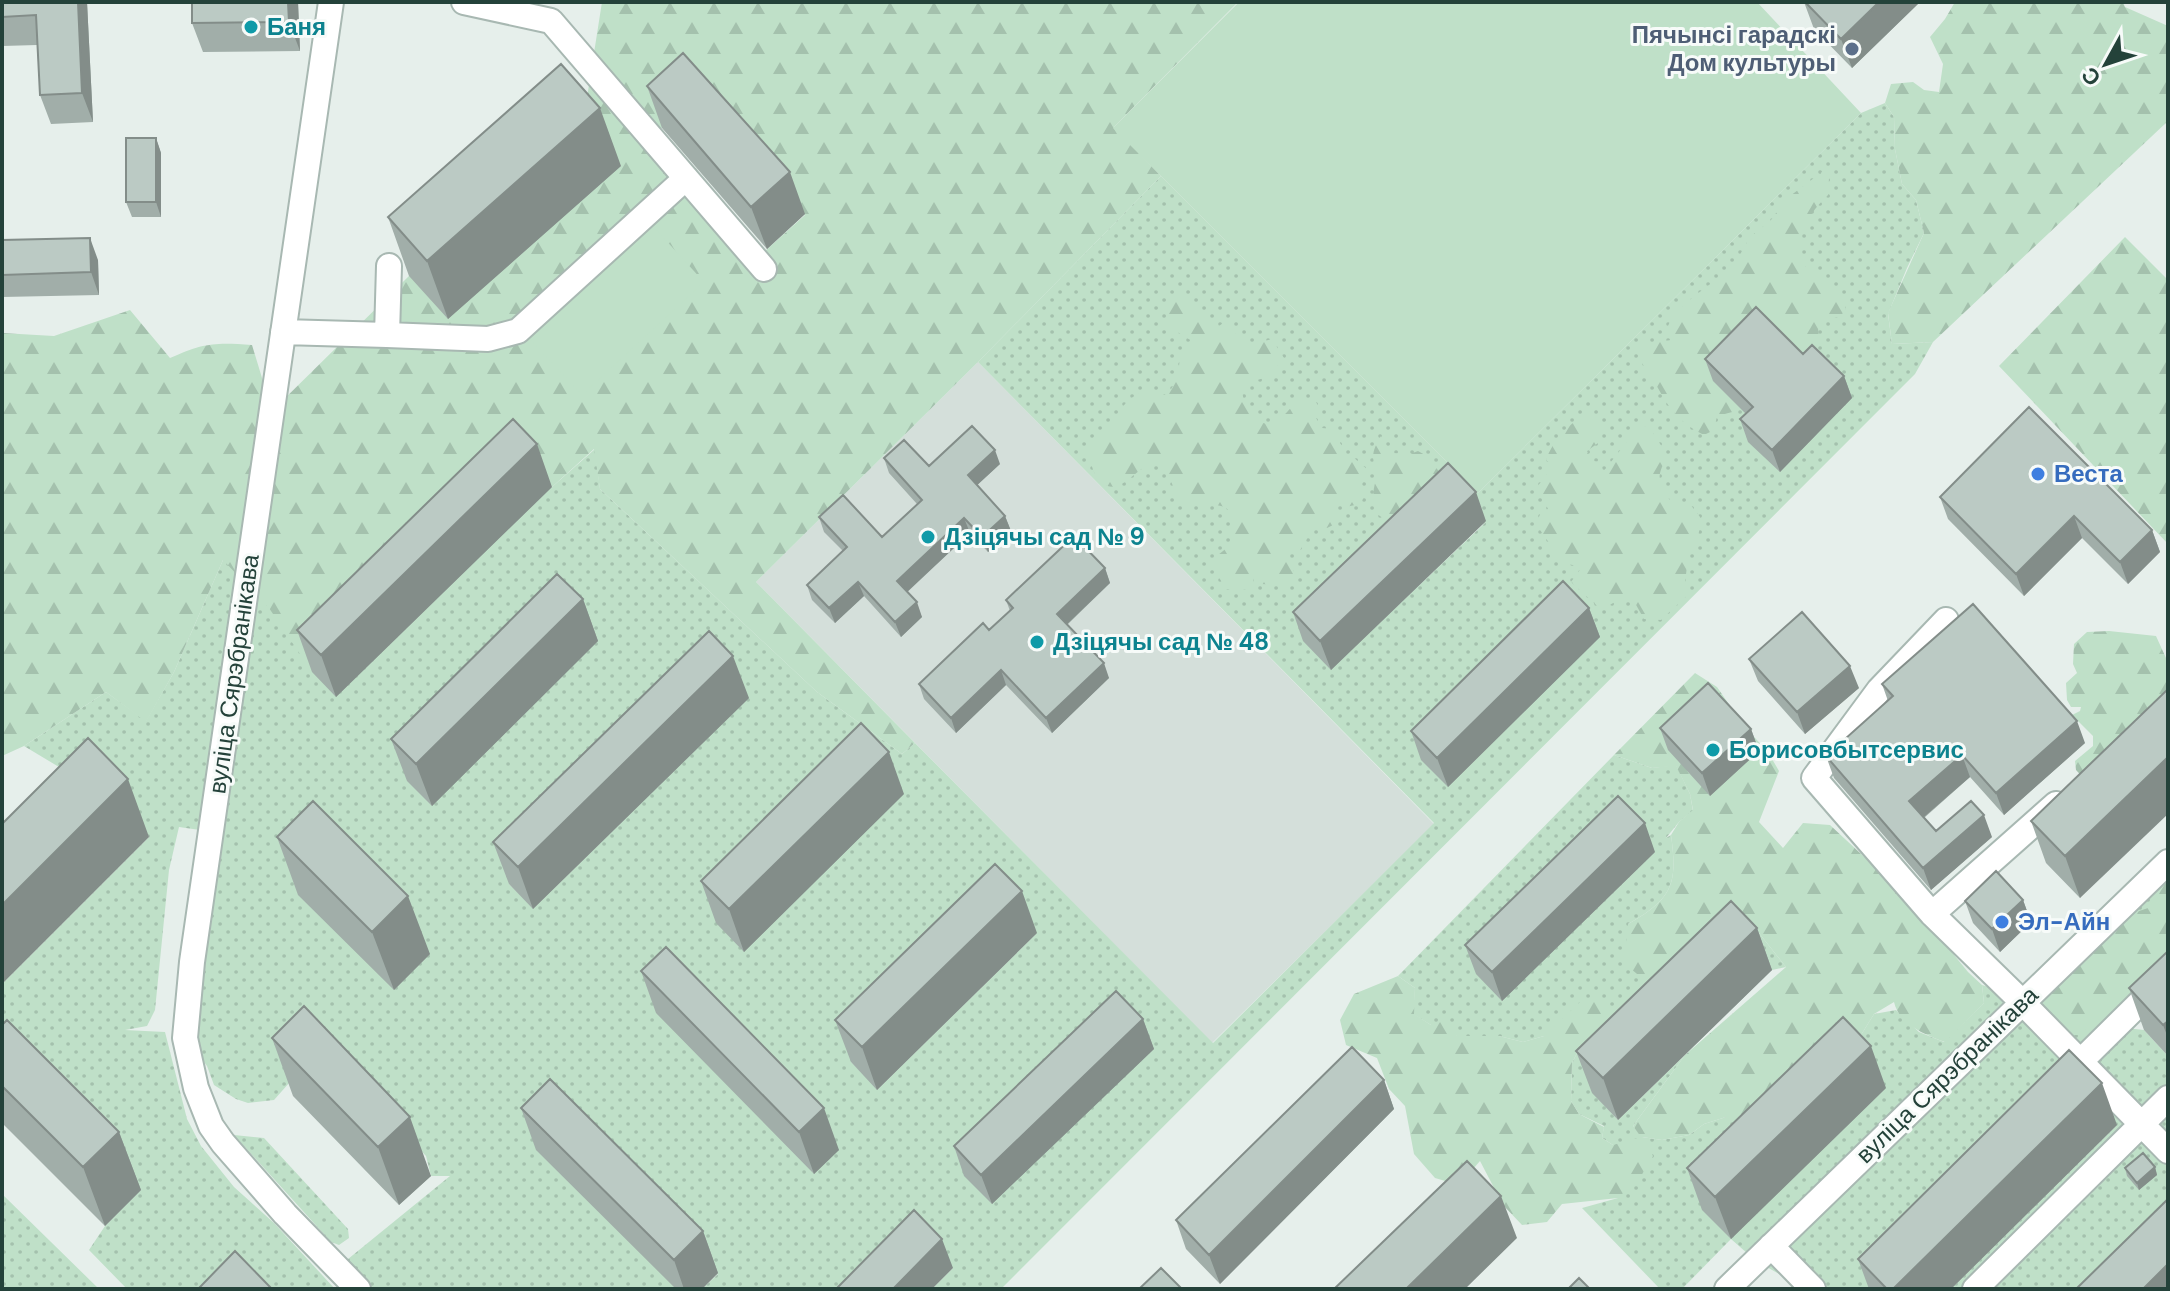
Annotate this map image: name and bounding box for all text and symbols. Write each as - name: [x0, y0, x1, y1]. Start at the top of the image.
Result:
- place label: Баня: [267, 11, 326, 42]
- marker: Баня: [242, 18, 260, 36]
- place label: Пячынсі гарадскі Дом культуры: [1632, 19, 1836, 78]
- north arrow: [2066, 24, 2146, 104]
- marker: Пячынсі гарадскі Дом культуры: [1843, 40, 1861, 58]
- text: С: [2075, 61, 2107, 92]
- place label: Веста: [2054, 458, 2123, 489]
- marker: Веста: [2029, 465, 2047, 483]
- place label: Дзіцячы сад № 9: [944, 521, 1145, 552]
- marker: Дзіцячы сад № 9: [919, 528, 937, 546]
- street label: вуліца Сярэбранікава: [201, 551, 266, 796]
- place label: Дзіцячы сад № 48: [1053, 626, 1269, 657]
- marker: Дзіцячы сад № 48: [1028, 633, 1046, 651]
- place label: Борисовбытсервис: [1729, 734, 1964, 765]
- marker: Борисовбытсервис: [1704, 741, 1722, 759]
- place label: Эл-Айн: [2018, 906, 2110, 937]
- marker: Эл-Айн: [1993, 913, 2011, 931]
- street label: вуліца Сярэбранікава: [1849, 979, 2045, 1170]

